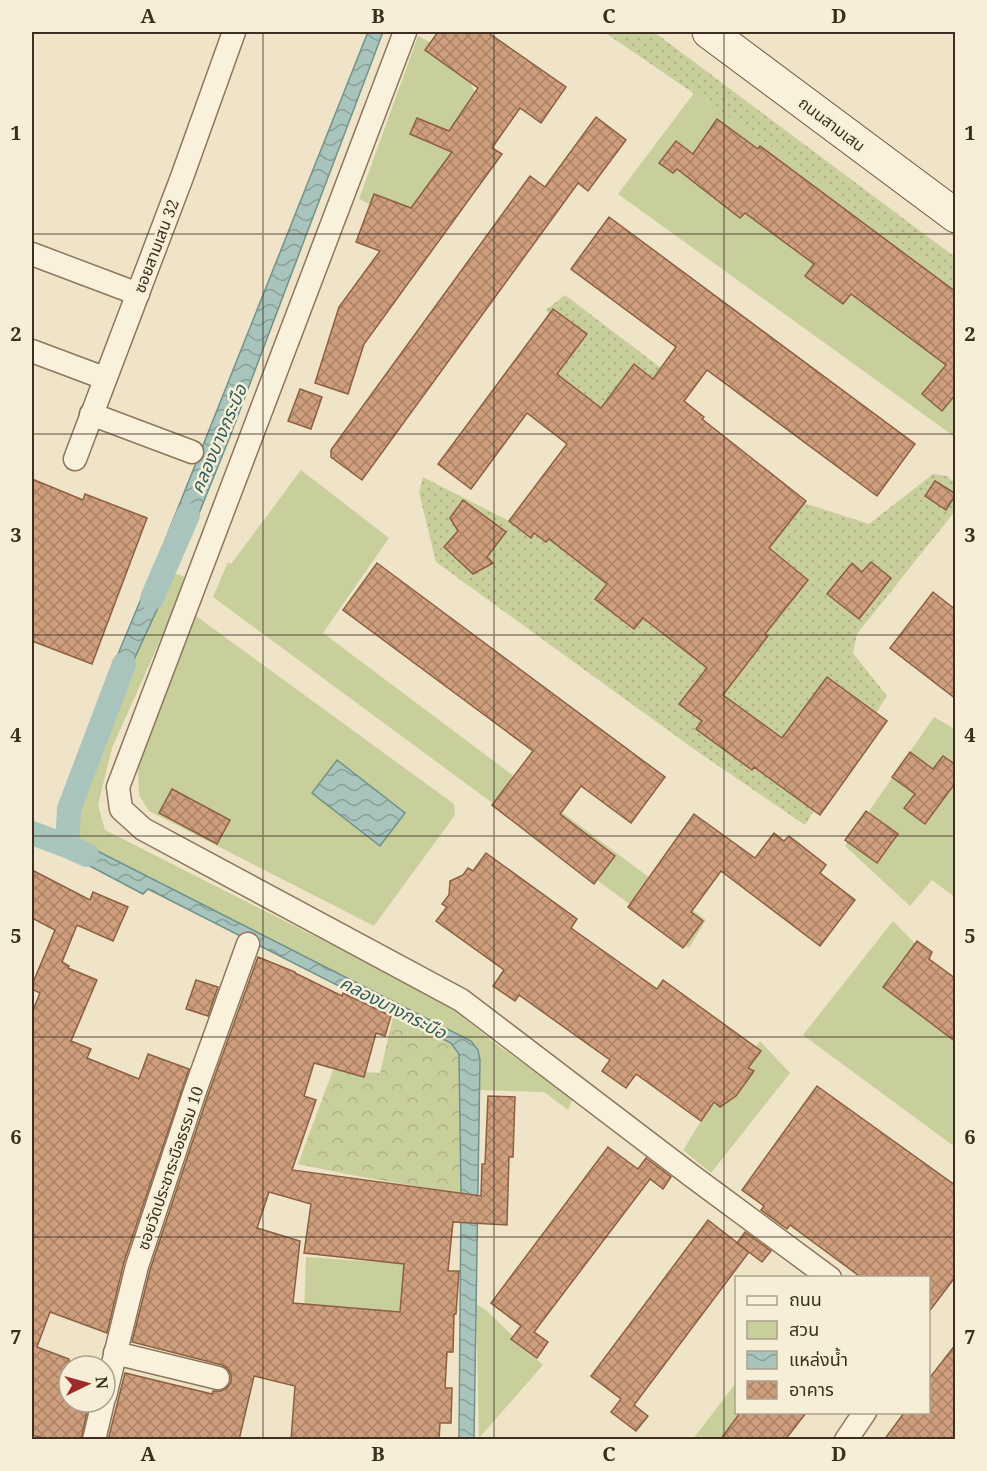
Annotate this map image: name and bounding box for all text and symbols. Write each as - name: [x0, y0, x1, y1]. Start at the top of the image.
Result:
- text: A: [140, 2, 156, 29]
- text: B: [371, 2, 385, 29]
- text: C: [602, 2, 616, 29]
- text: D: [831, 2, 847, 29]
- street label: ถนนสามเสน: [794, 92, 870, 156]
- text: 1: [10, 119, 22, 146]
- text: 1: [964, 119, 976, 146]
- street label: ซอยสามเสน 32: [128, 196, 184, 296]
- text: 2: [10, 320, 22, 347]
- text: 2: [964, 320, 976, 347]
- water label: คลองบางกระบือ: [184, 380, 252, 497]
- text: 3: [10, 521, 22, 548]
- text: 3: [964, 521, 976, 548]
- text: 4: [10, 721, 22, 748]
- text: 4: [964, 721, 976, 748]
- text: 5: [10, 922, 22, 949]
- text: 5: [964, 922, 976, 949]
- water label: คลองบางกระบือ: [336, 970, 451, 1044]
- street label: ซอยวัดประชาระบือธรรม 10: [132, 1083, 208, 1253]
- text: 6: [10, 1123, 22, 1150]
- text: 6: [964, 1123, 976, 1150]
- legend: [735, 1276, 930, 1414]
- text: ถนน: [789, 1287, 822, 1311]
- text: สวน: [789, 1317, 819, 1341]
- text: 7: [10, 1323, 22, 1350]
- text: 7: [964, 1323, 976, 1350]
- text: แหล่งน้ำ: [789, 1347, 848, 1371]
- north arrow: [57, 1354, 117, 1414]
- text: N: [90, 1375, 113, 1390]
- text: อาคาร: [789, 1377, 834, 1401]
- text: A: [140, 1440, 156, 1467]
- text: B: [371, 1440, 385, 1467]
- text: C: [602, 1440, 616, 1467]
- text: D: [831, 1440, 847, 1467]

